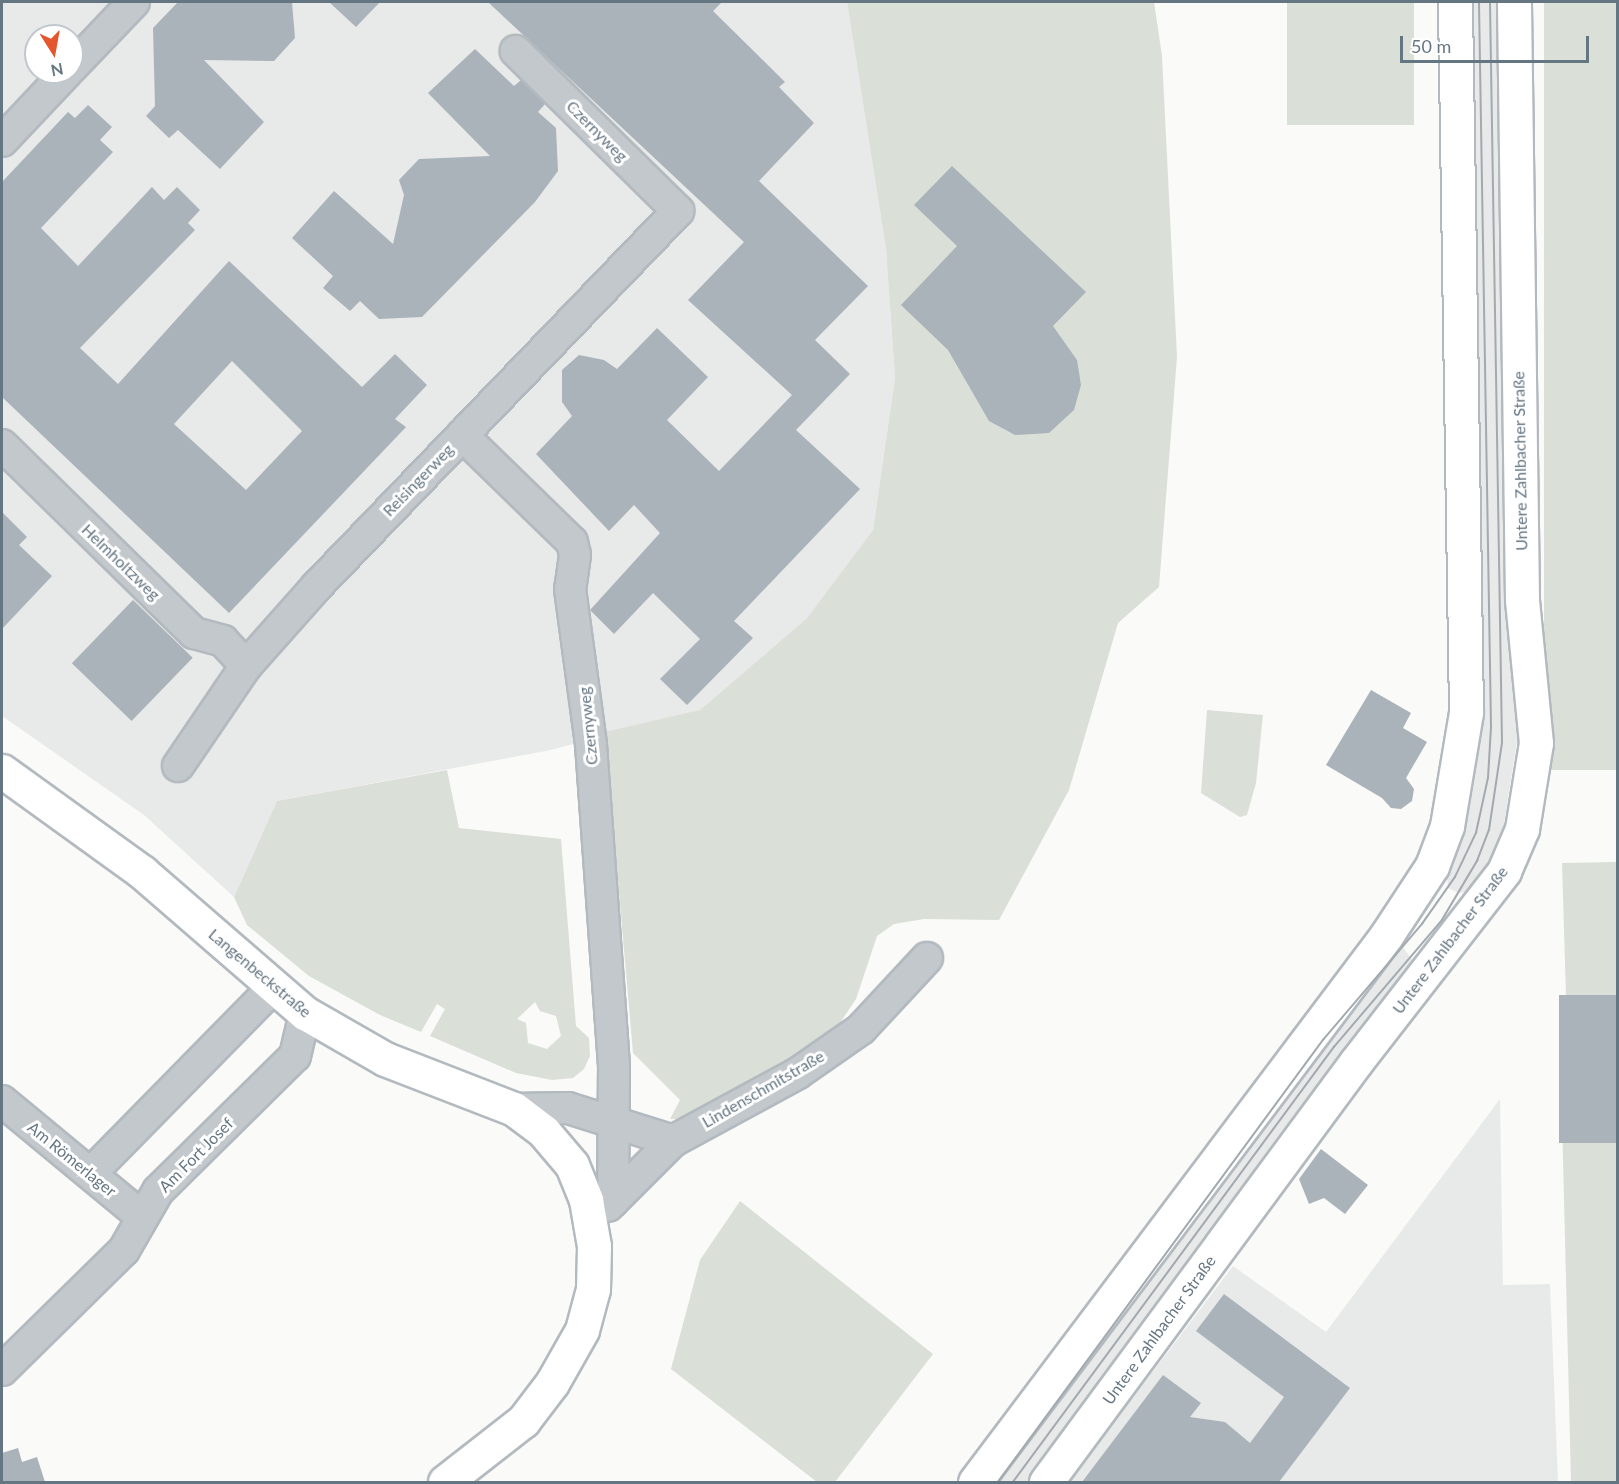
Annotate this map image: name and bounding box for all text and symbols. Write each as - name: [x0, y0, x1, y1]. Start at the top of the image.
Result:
- north arrow: [24, 24, 84, 84]
- scale bar: [1403, 24, 1592, 62]
- text: 50 m: [1411, 35, 1451, 57]
- text: N: [49, 60, 65, 81]
- street label: Czernyweg: [563, 97, 631, 165]
- street label: Untere Zahlbacher Straße: [1509, 371, 1531, 551]
- street label: Reisingerweg: [379, 440, 457, 520]
- street label: Helmholtzweg: [78, 520, 164, 604]
- street label: Czernyweg: [574, 686, 602, 766]
- street label: Untere Zahlbacher Straße: [1388, 862, 1512, 1018]
- street label: Langenbeckstraße: [205, 925, 315, 1021]
- street label: Lindenschmitstraße: [699, 1046, 827, 1132]
- street label: Am Fort Josef: [155, 1114, 237, 1196]
- street label: Am Römerlager: [24, 1117, 120, 1201]
- street label: Untere Zahlbacher Straße: [1098, 1252, 1220, 1408]

